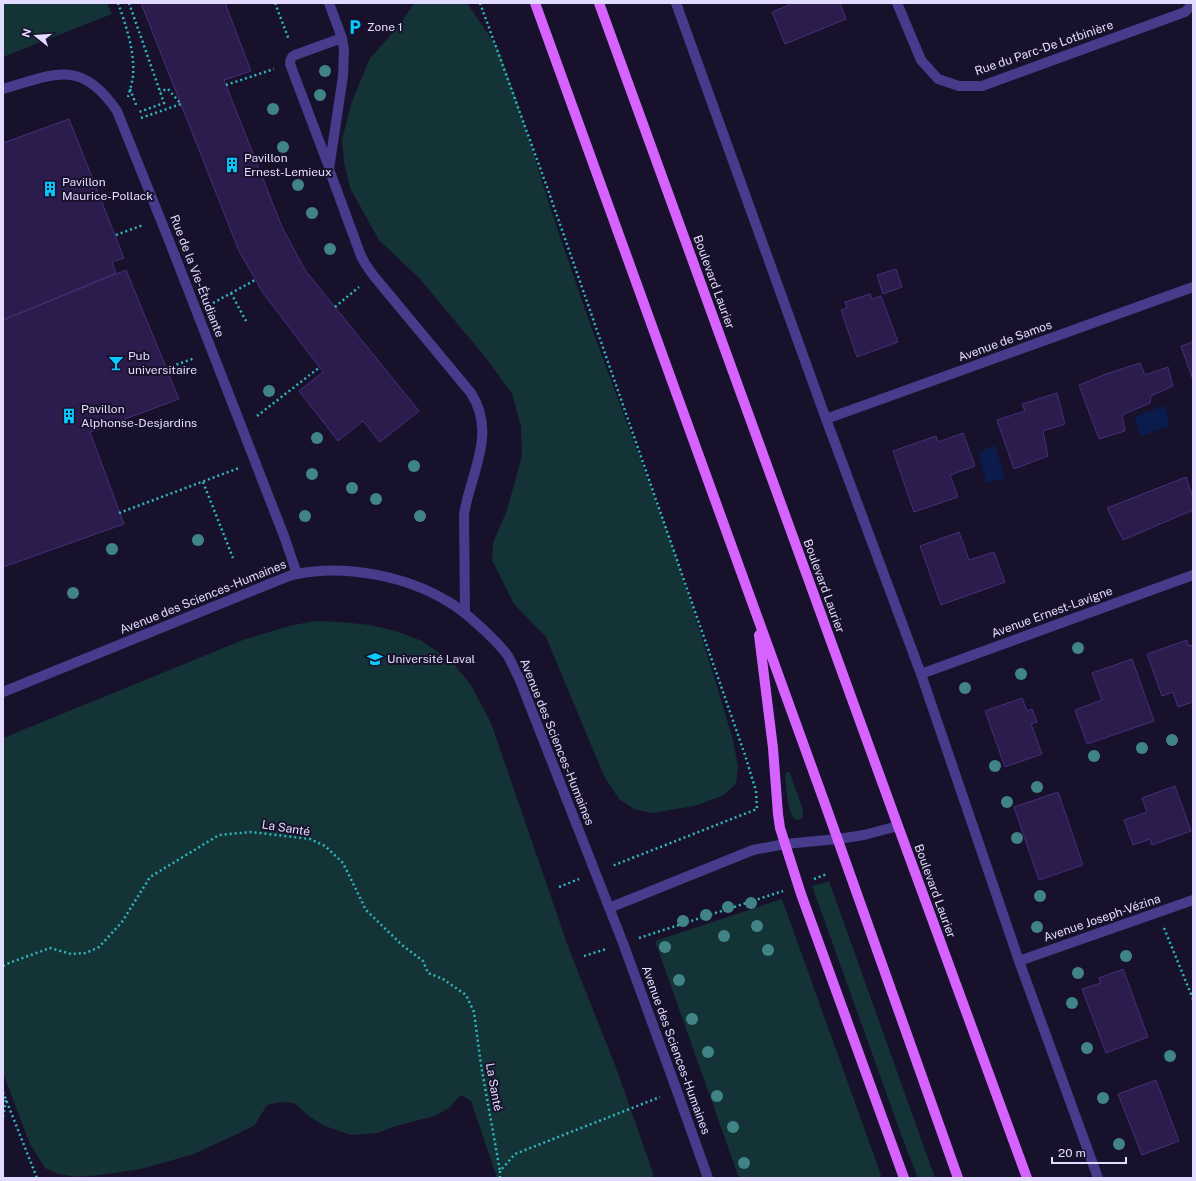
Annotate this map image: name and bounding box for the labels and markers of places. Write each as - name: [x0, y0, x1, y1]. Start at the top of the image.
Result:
- parking icon: Zone 1: [346, 18, 364, 36]
- place label: Zone 1: [367, 20, 403, 34]
- place label: Pavillon Ernest-Lemieux: [244, 151, 332, 179]
- building icon: Pavillon Ernest-Lemieux: [223, 156, 241, 174]
- place label: Pavillon Maurice-Pollack: [62, 175, 153, 203]
- building icon: Pavillon Maurice-Pollack: [41, 180, 59, 198]
- place label: Pub universitaire: [128, 349, 197, 377]
- bar icon: Pub universitaire: [107, 354, 125, 372]
- place label: Pavillon Alphonse-Desjardins: [81, 402, 197, 430]
- building icon: Pavillon Alphonse-Desjardins: [60, 407, 78, 425]
- school or university icon: Université Laval: [366, 650, 384, 668]
- place label: Université Laval: [387, 652, 476, 666]

